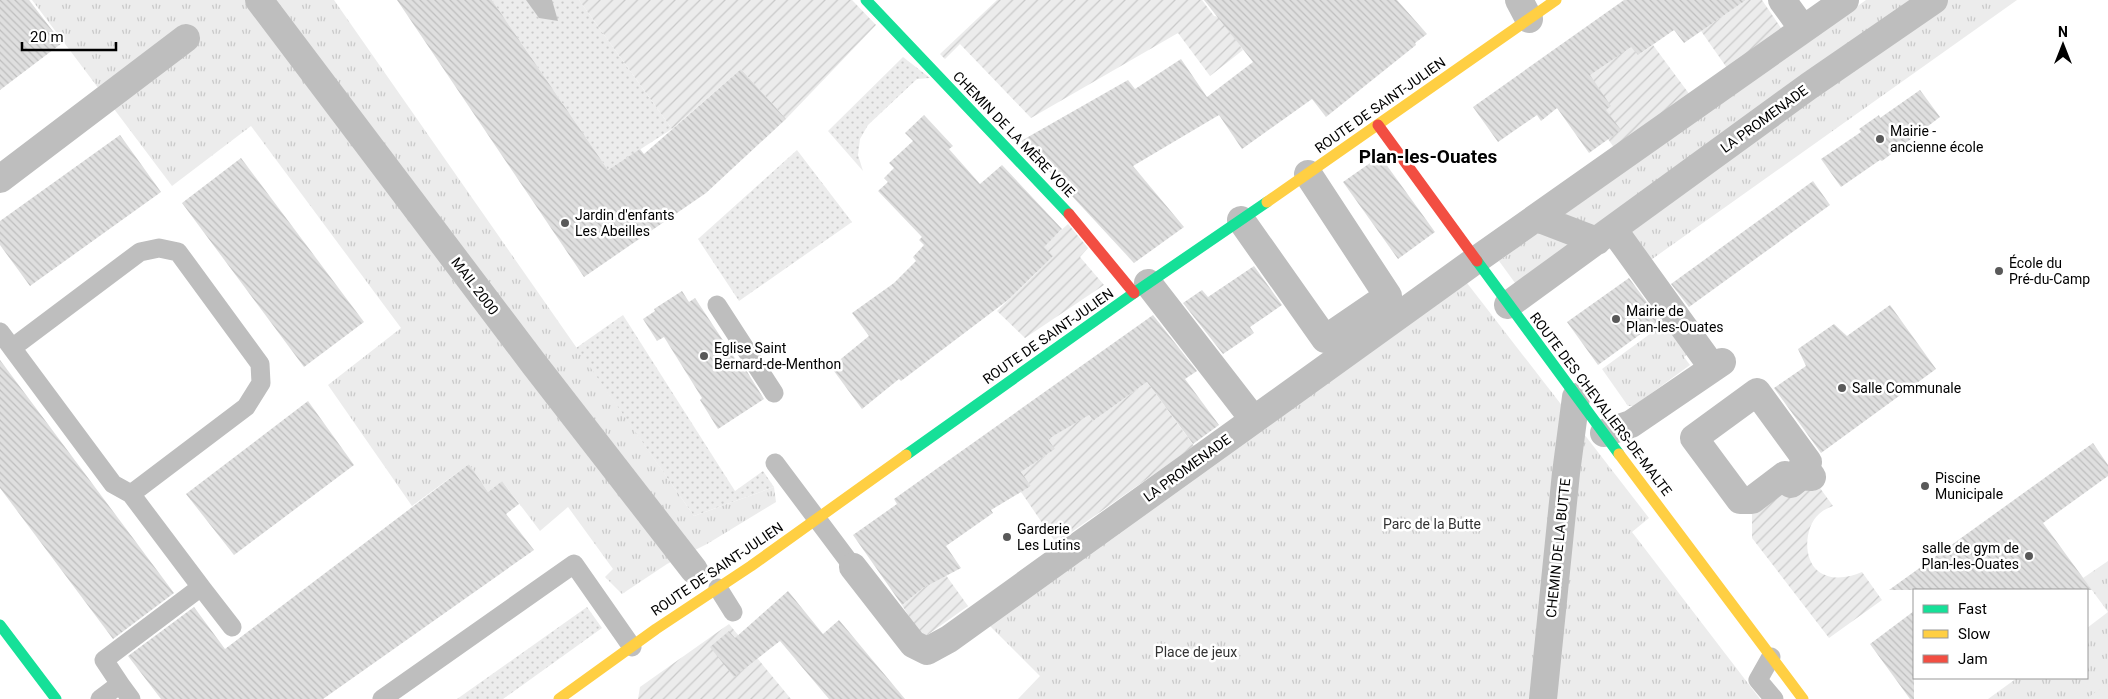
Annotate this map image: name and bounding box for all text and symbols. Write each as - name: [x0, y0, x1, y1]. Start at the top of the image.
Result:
- scale bar: [22, 20, 116, 52]
- north arrow: [2038, 20, 2088, 70]
- text: N: [2058, 24, 2068, 40]
- text: 20 m: [30, 28, 64, 46]
- street label: ROUTE DE SAINT-JULIEN: [1312, 54, 1448, 156]
- street label: CHEMIN DE LA MÈRE VOIE: [950, 67, 1079, 200]
- street label: LA PROMENADE: [1717, 82, 1811, 156]
- place label: Mairie - ancienne école: [1890, 123, 1983, 155]
- marker: Mairie - ancienne école: [1874, 133, 1886, 145]
- district label: Plan-les-Ouates: [1359, 145, 1497, 168]
- place label: Jardin d'enfants Les Abeilles: [575, 207, 675, 239]
- marker: Jardin d'enfants Les Abeilles: [559, 217, 571, 229]
- street label: MAIL 2000: [448, 254, 502, 318]
- place label: École du Pré-du-Camp: [2009, 254, 2090, 287]
- marker: École du Pré-du-Camp: [1993, 265, 2005, 277]
- street label: ROUTE DE SAINT-JULIEN: [980, 285, 1116, 387]
- place label: Mairie de Plan-les-Ouates: [1626, 303, 1724, 335]
- street label: ROUTE DES CHEVALIERS-DE-MALTE: [1527, 309, 1675, 499]
- marker: Mairie de Plan-les-Ouates: [1610, 313, 1622, 325]
- place label: Eglise Saint Bernard-de-Menthon: [714, 340, 841, 372]
- marker: Eglise Saint Bernard-de-Menthon: [698, 350, 710, 362]
- place label: Salle Communale: [1852, 380, 1961, 396]
- marker: Salle Communale: [1836, 382, 1848, 394]
- street label: LA PROMENADE: [1140, 431, 1234, 505]
- place label: Piscine Municipale: [1935, 470, 2003, 502]
- street label: CHEMIN DE LA BUTTE: [1543, 477, 1573, 618]
- marker: Piscine Municipale: [1919, 480, 1931, 492]
- park label: Parc de la Butte: [1383, 516, 1481, 532]
- street label: ROUTE DE SAINT-JULIEN: [648, 519, 786, 619]
- place label: Garderie Les Lutins: [1017, 521, 1081, 553]
- marker: Garderie Les Lutins: [1001, 531, 1013, 543]
- place label: salle de gym de Plan-les-Ouates: [1921, 540, 2019, 572]
- marker: salle de gym de Plan-les-Ouates: [2023, 550, 2035, 562]
- legend: [1913, 589, 2088, 679]
- text: Fast: [1958, 600, 1987, 618]
- text: Slow: [1958, 625, 1990, 643]
- park label: Place de jeux: [1155, 644, 1237, 660]
- text: Jam: [1958, 650, 1988, 668]

